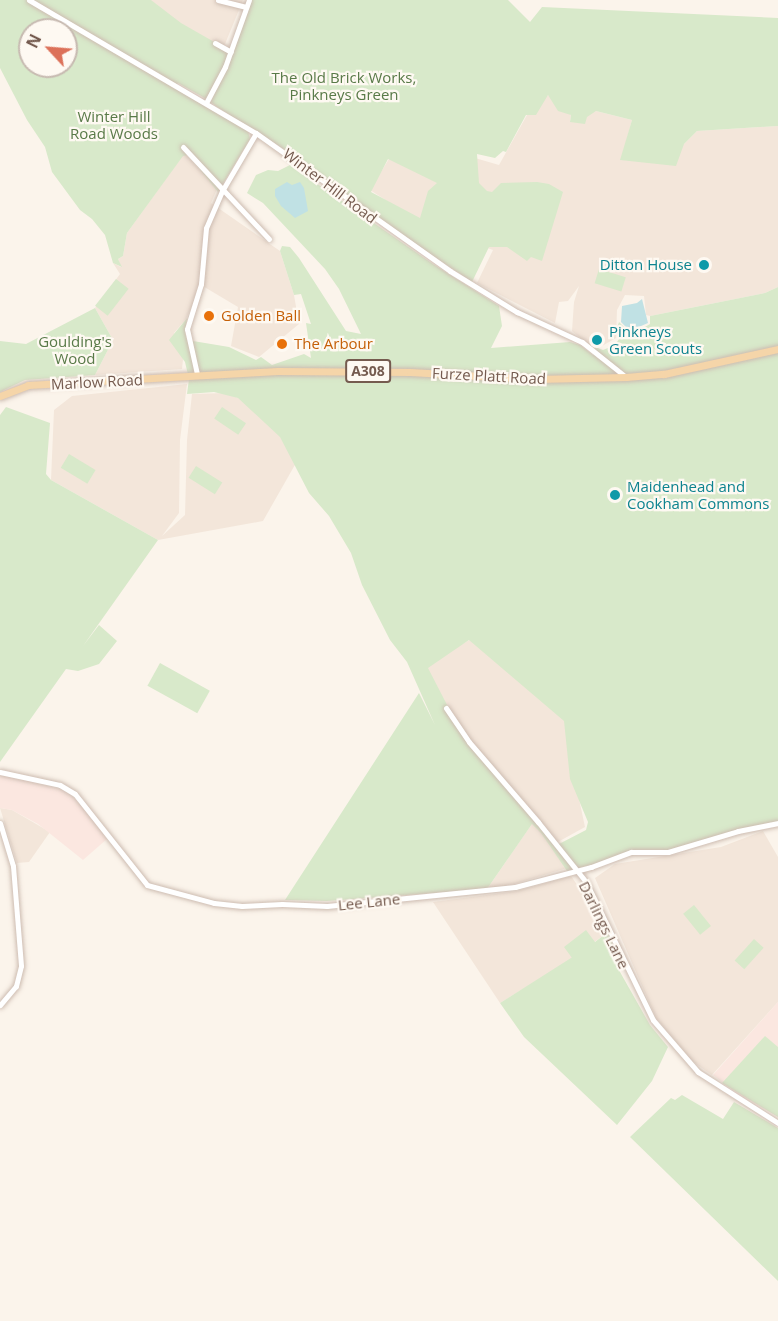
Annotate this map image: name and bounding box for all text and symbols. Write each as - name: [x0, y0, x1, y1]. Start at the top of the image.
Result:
- north arrow: [18, 18, 78, 78]
- text: N: [21, 30, 46, 52]
- park label: The Old Brick Works, Pinkneys Green: [272, 68, 416, 103]
- park label: Winter Hill Road Woods: [70, 107, 158, 142]
- street label: Winter Hill Road: [280, 145, 380, 227]
- place label: Ditton House: [600, 256, 692, 274]
- marker: Ditton House: [697, 258, 711, 272]
- place label: Golden Ball: [221, 307, 301, 325]
- marker: Golden Ball: [202, 309, 216, 323]
- place label: Pinkneys Green Scouts: [609, 322, 702, 357]
- park label: Goulding's Wood: [38, 332, 112, 367]
- marker: Pinkneys Green Scouts: [590, 333, 604, 347]
- place label: The Arbour: [294, 335, 373, 353]
- marker: The Arbour: [275, 337, 289, 351]
- road number: A308: [344, 360, 392, 382]
- street label: Furze Platt Road: [432, 364, 546, 388]
- street label: Marlow Road: [51, 371, 143, 393]
- place label: Maidenhead and Cookham Commons: [627, 477, 769, 512]
- marker: Maidenhead and Cookham Commons: [608, 488, 622, 502]
- street label: Darlings Lane: [575, 878, 633, 972]
- street label: Lee Lane: [337, 890, 401, 914]

